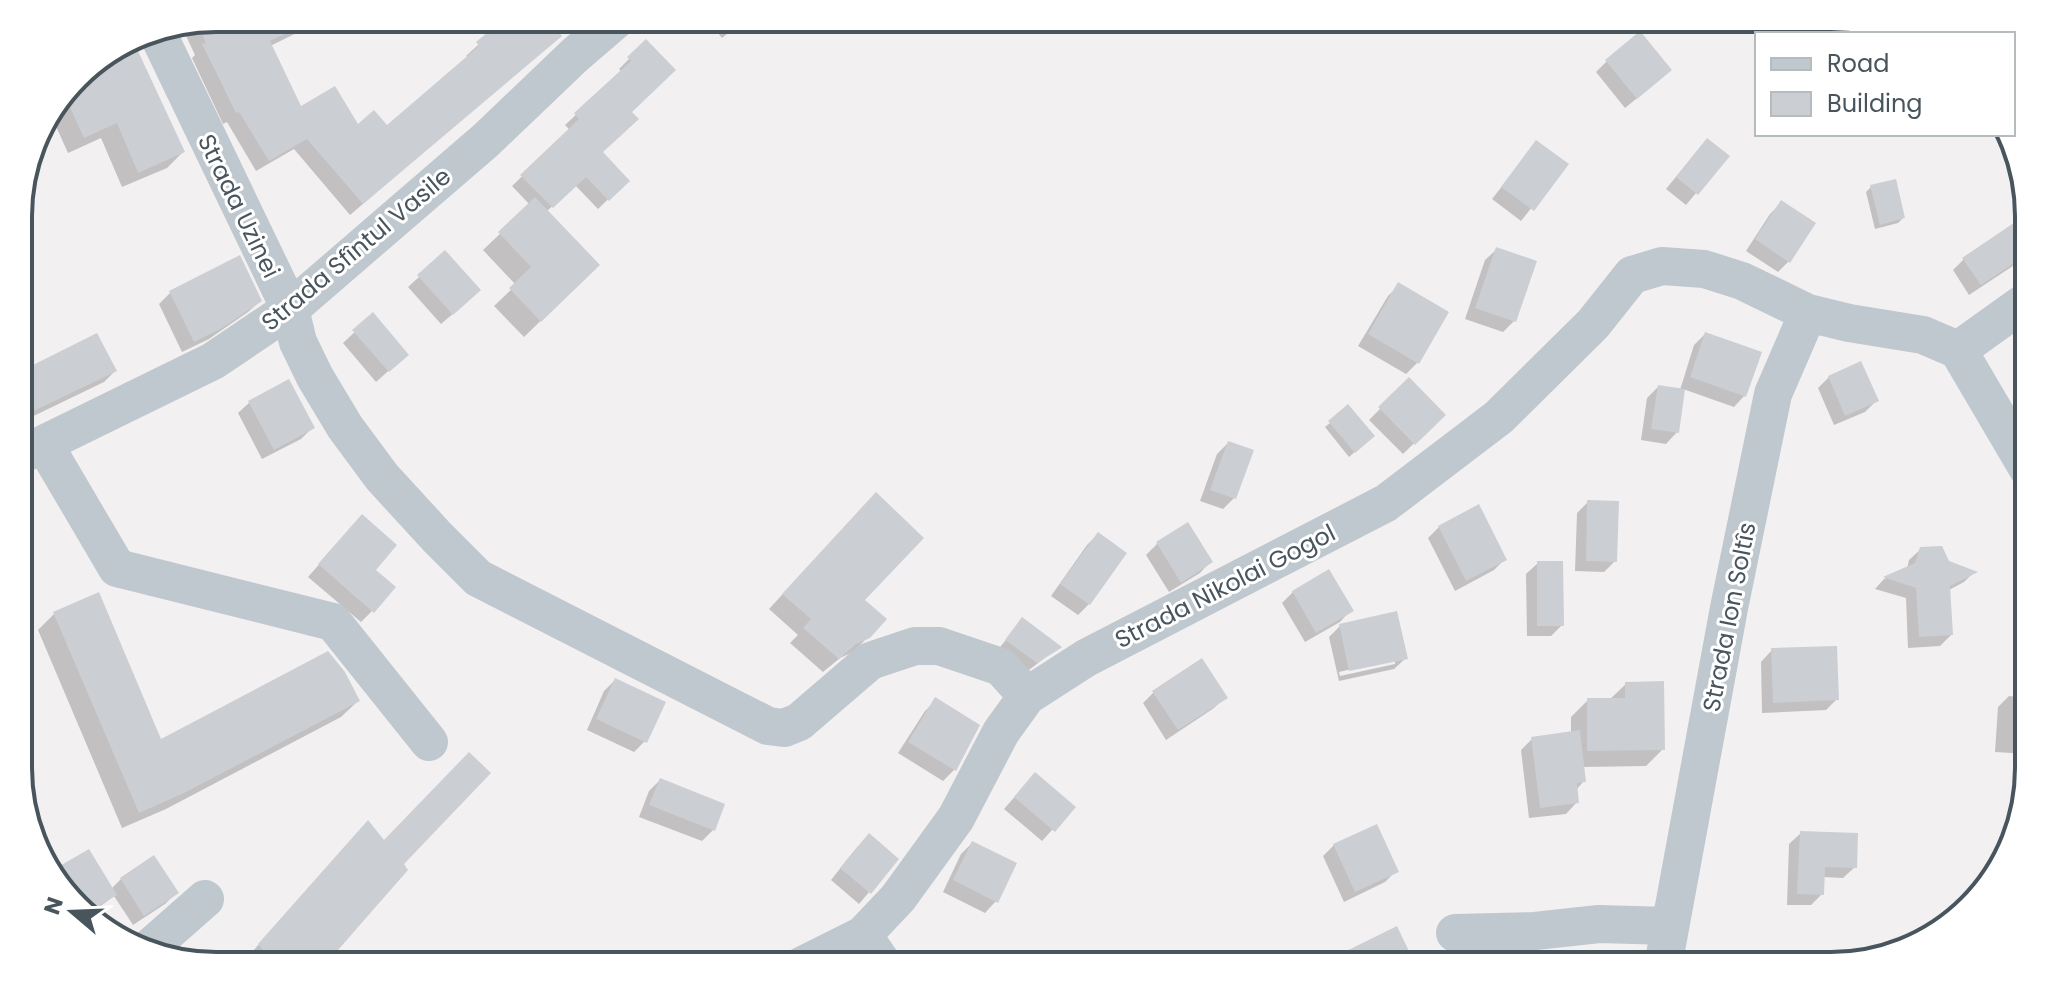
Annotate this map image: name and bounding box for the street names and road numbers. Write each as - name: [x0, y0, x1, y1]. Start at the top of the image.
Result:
- street label: Strada Uzinei: [190, 129, 288, 283]
- street label: Strada Sfîntul Vasile: [254, 160, 458, 338]
- street label: Strada Nikolai Gogol: [1109, 516, 1341, 656]
- street label: Strada Ion Soltîs: [1694, 519, 1764, 715]

